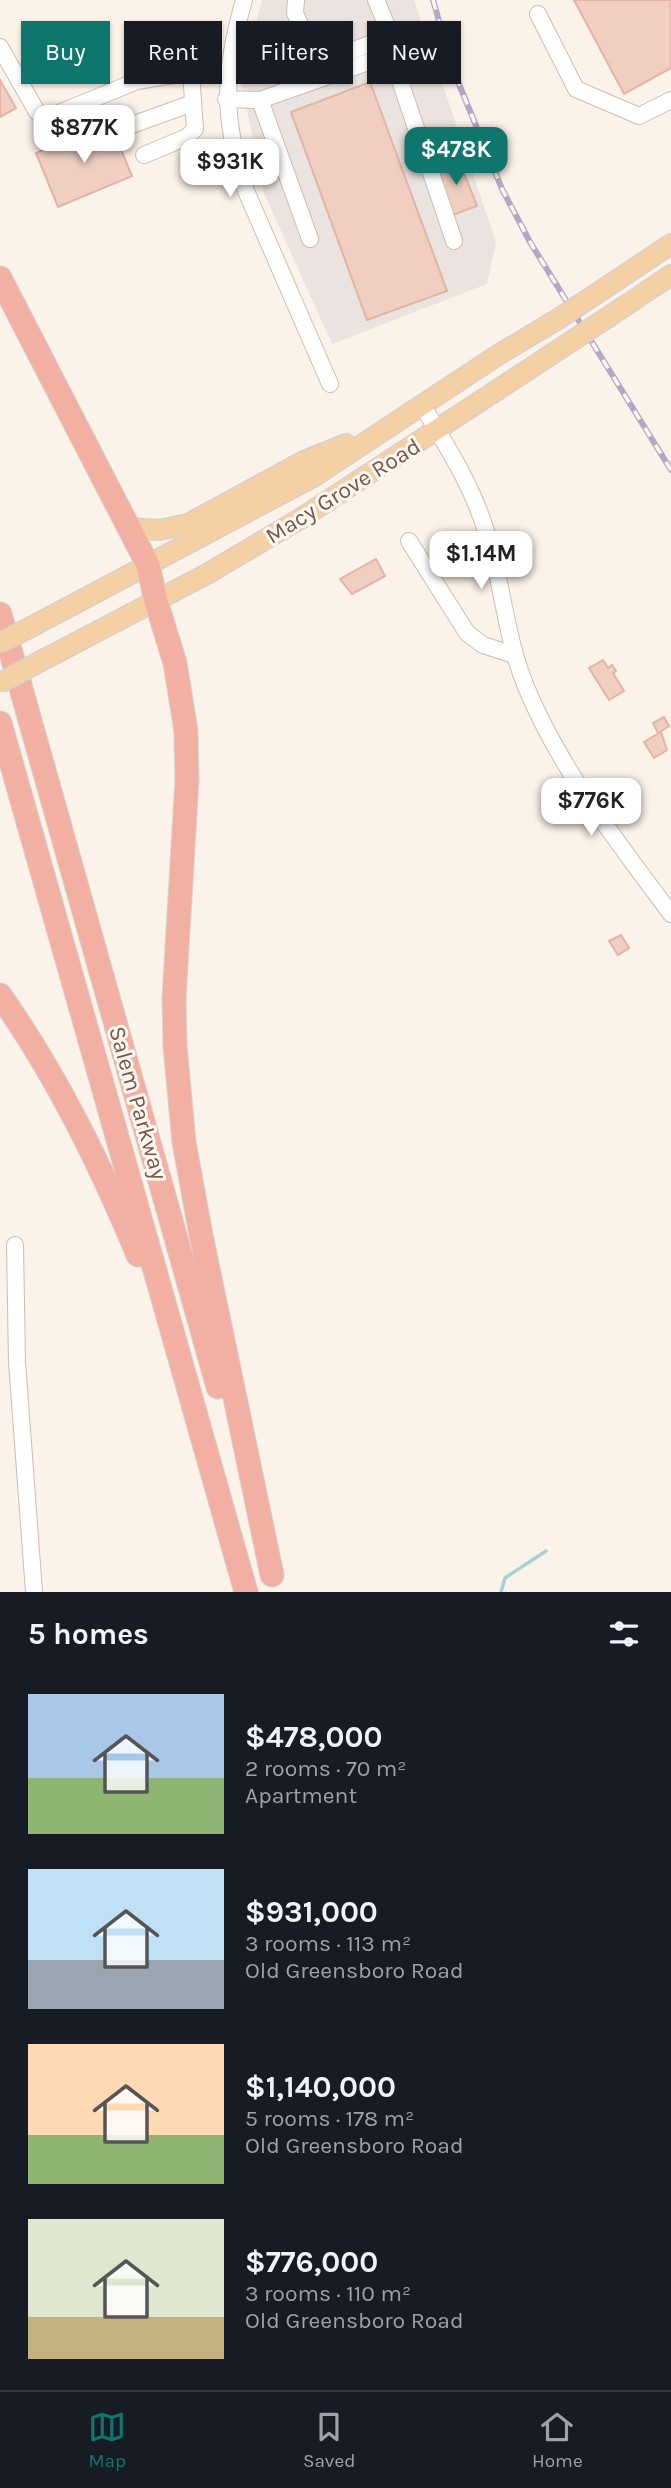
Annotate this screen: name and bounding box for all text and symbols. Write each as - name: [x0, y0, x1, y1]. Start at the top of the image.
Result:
- chip: Buy: [21, 21, 110, 84]
- chip: Rent: [124, 21, 222, 84]
- chip: Filters: [236, 21, 353, 84]
- chip: New: [367, 21, 461, 84]
- pin: $877K: [35, 106, 133, 165]
- text: $877K: [50, 114, 118, 141]
- pin: $478K: [407, 128, 505, 187]
- text: $478K: [421, 136, 491, 163]
- pin: $931K: [181, 140, 279, 199]
- text: $931K: [196, 148, 264, 175]
- street label: Macy Grove Road: [261, 432, 425, 550]
- pin: $1.14M: [424, 532, 538, 591]
- text: $1.14M: [446, 540, 517, 567]
- pin: $776K: [542, 778, 640, 838]
- text: $776K: [557, 787, 625, 814]
- street label: Salem Parkway: [103, 1023, 173, 1183]
- icon: filters: [605, 1615, 643, 1653]
- text: 5 homes: [28, 1616, 149, 1652]
- text: $478,000: [245, 1719, 382, 1755]
- icon: home: [84, 1722, 168, 1806]
- text: 2 rooms · 70 m²: [245, 1755, 407, 1782]
- text: Apartment: [245, 1782, 357, 1809]
- text: $931,000: [245, 1894, 378, 1930]
- icon: home: [84, 1897, 168, 1981]
- text: 3 rooms · 113 m²: [245, 1930, 411, 1957]
- text: Old Greensboro Road: [245, 1957, 464, 1984]
- text: $1,140,000: [245, 2069, 396, 2105]
- icon: home: [84, 2072, 168, 2156]
- text: 5 rooms · 178 m²: [245, 2105, 414, 2132]
- text: Old Greensboro Road: [245, 2132, 464, 2159]
- text: $776,000: [245, 2244, 378, 2280]
- icon: home: [84, 2247, 168, 2331]
- text: 3 rooms · 110 m²: [245, 2280, 411, 2307]
- text: Old Greensboro Road: [245, 2307, 464, 2334]
- tab: Map: [88, 2408, 126, 2472]
- tab: Saved: [303, 2408, 355, 2472]
- tab: Home: [532, 2408, 583, 2472]

